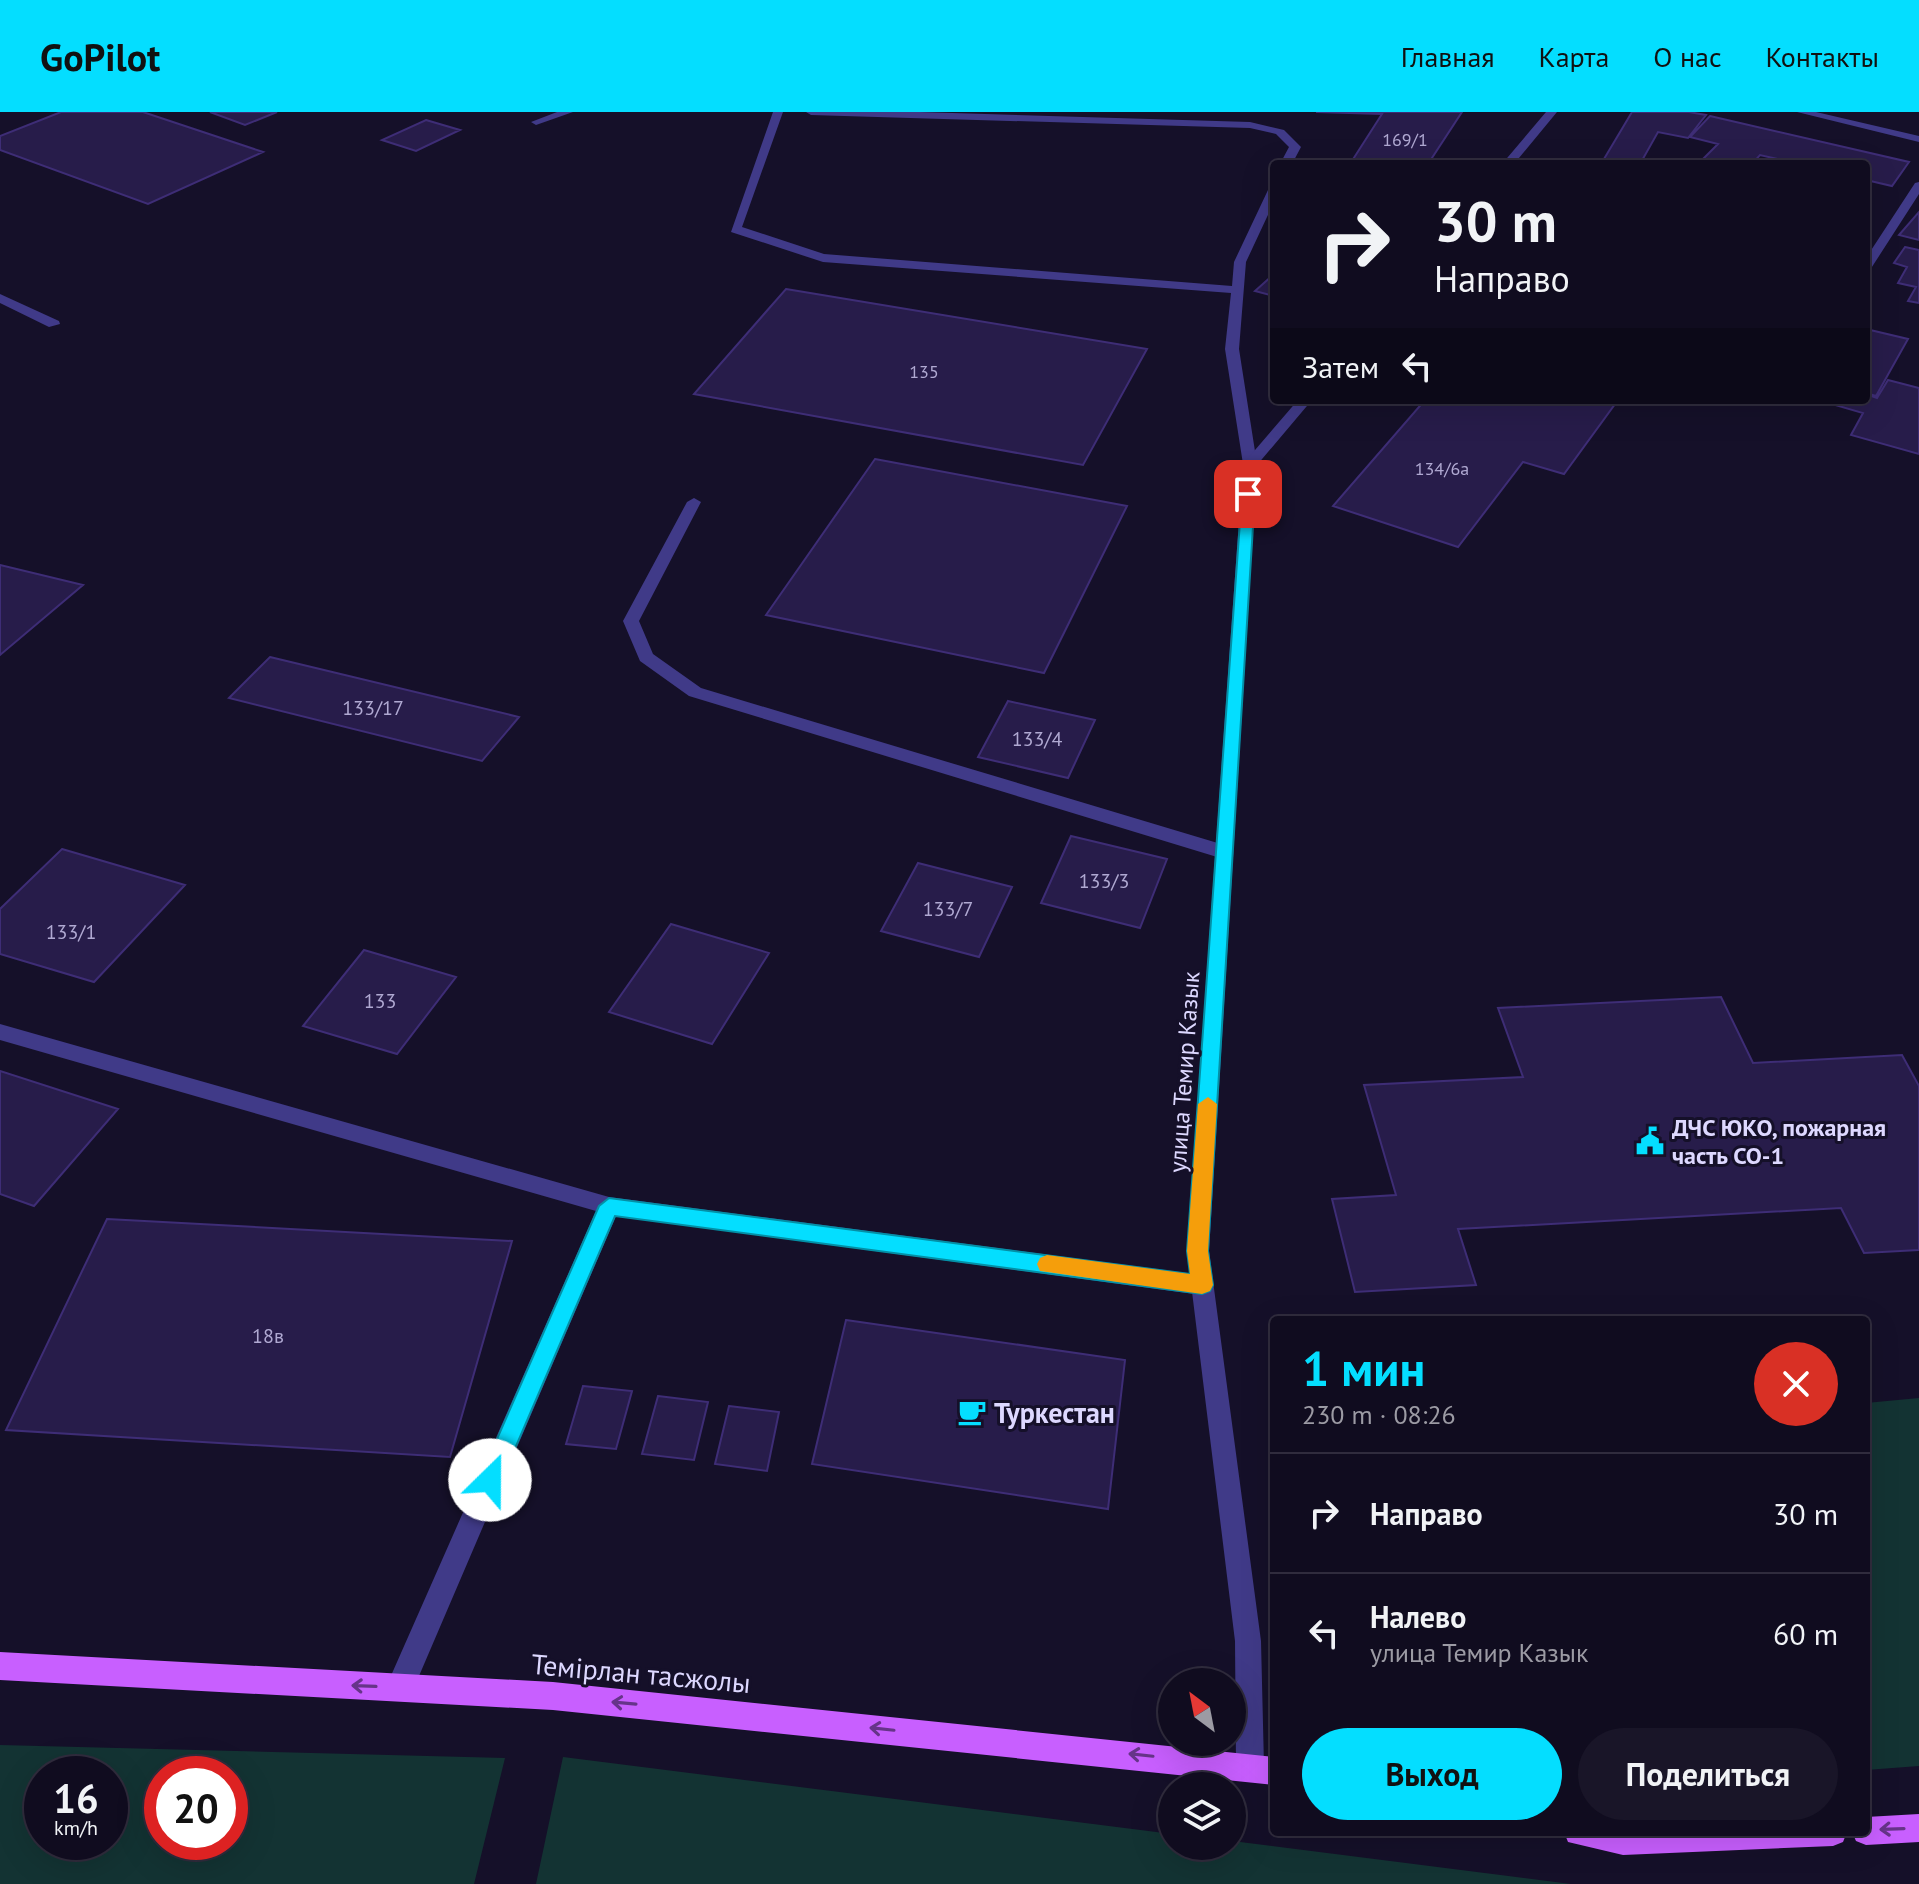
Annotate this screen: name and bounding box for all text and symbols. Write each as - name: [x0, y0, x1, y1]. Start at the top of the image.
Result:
- text: GoPilot: [40, 32, 160, 81]
- text: Главная: [1401, 38, 1495, 75]
- text: Карта: [1539, 38, 1609, 75]
- text: О нас: [1653, 38, 1722, 75]
- text: Контакты: [1766, 38, 1879, 75]
- house number: 169/1: [1382, 128, 1428, 151]
- text: 30 m: [1434, 185, 1557, 257]
- icon: right: [1302, 192, 1406, 296]
- text: Направо: [1434, 255, 1570, 302]
- icon: left: [1395, 344, 1439, 388]
- text: Затем: [1302, 347, 1379, 386]
- house number: 135: [909, 360, 939, 383]
- house number: 134/6а: [1415, 457, 1469, 480]
- pin: [1214, 460, 1282, 528]
- icon: arrive: [1226, 472, 1270, 516]
- house number: 133/17: [342, 695, 404, 721]
- house number: 133/4: [1012, 726, 1062, 752]
- house number: 133/3: [1079, 868, 1129, 894]
- house number: 133/7: [923, 896, 973, 922]
- house number: 133/1: [46, 919, 96, 945]
- street label: улица Темир Казык: [1162, 970, 1207, 1174]
- house number: 133: [364, 988, 396, 1014]
- place label: ДЧС ЮКО, пожарная часть СО-1: [1672, 1112, 1886, 1171]
- public building icon: ДЧС ЮКО, пожарная часть СО-1: [1635, 1126, 1665, 1156]
- house number: 18в: [252, 1323, 284, 1349]
- text: 1 мин: [1302, 1337, 1425, 1399]
- button: close: [1754, 1342, 1838, 1426]
- place label: Туркестан: [994, 1394, 1115, 1431]
- cafe icon: Туркестан: [957, 1397, 987, 1427]
- text: 230 m · 08:26: [1302, 1398, 1456, 1431]
- position arrow: [448, 1438, 532, 1522]
- icon: right: [1302, 1491, 1346, 1535]
- text: Направо: [1370, 1494, 1483, 1533]
- text: 30 m: [1773, 1494, 1838, 1533]
- text: Налево: [1370, 1597, 1466, 1636]
- icon: left: [1302, 1611, 1346, 1655]
- text: 60 m: [1773, 1614, 1838, 1653]
- text: улица Темир Казык: [1370, 1636, 1588, 1669]
- street label: Темірлан тасжолы: [530, 1645, 752, 1701]
- north arrow: [1158, 1668, 1246, 1756]
- map controls: [1158, 1668, 1246, 1860]
- one-way arrow: [351, 1678, 378, 1693]
- one-way arrow: [611, 1695, 638, 1710]
- one-way arrow: [869, 1721, 896, 1736]
- button: Выход: [1302, 1728, 1562, 1820]
- button: Поделиться: [1578, 1728, 1838, 1820]
- one-way arrow: [1128, 1747, 1155, 1762]
- speed limit sign: 20: [144, 1756, 248, 1860]
- text: 16: [53, 1772, 99, 1824]
- button: layers: [1158, 1772, 1246, 1860]
- text: km/h: [54, 1815, 98, 1841]
- one-way arrow: [1880, 1822, 1906, 1837]

